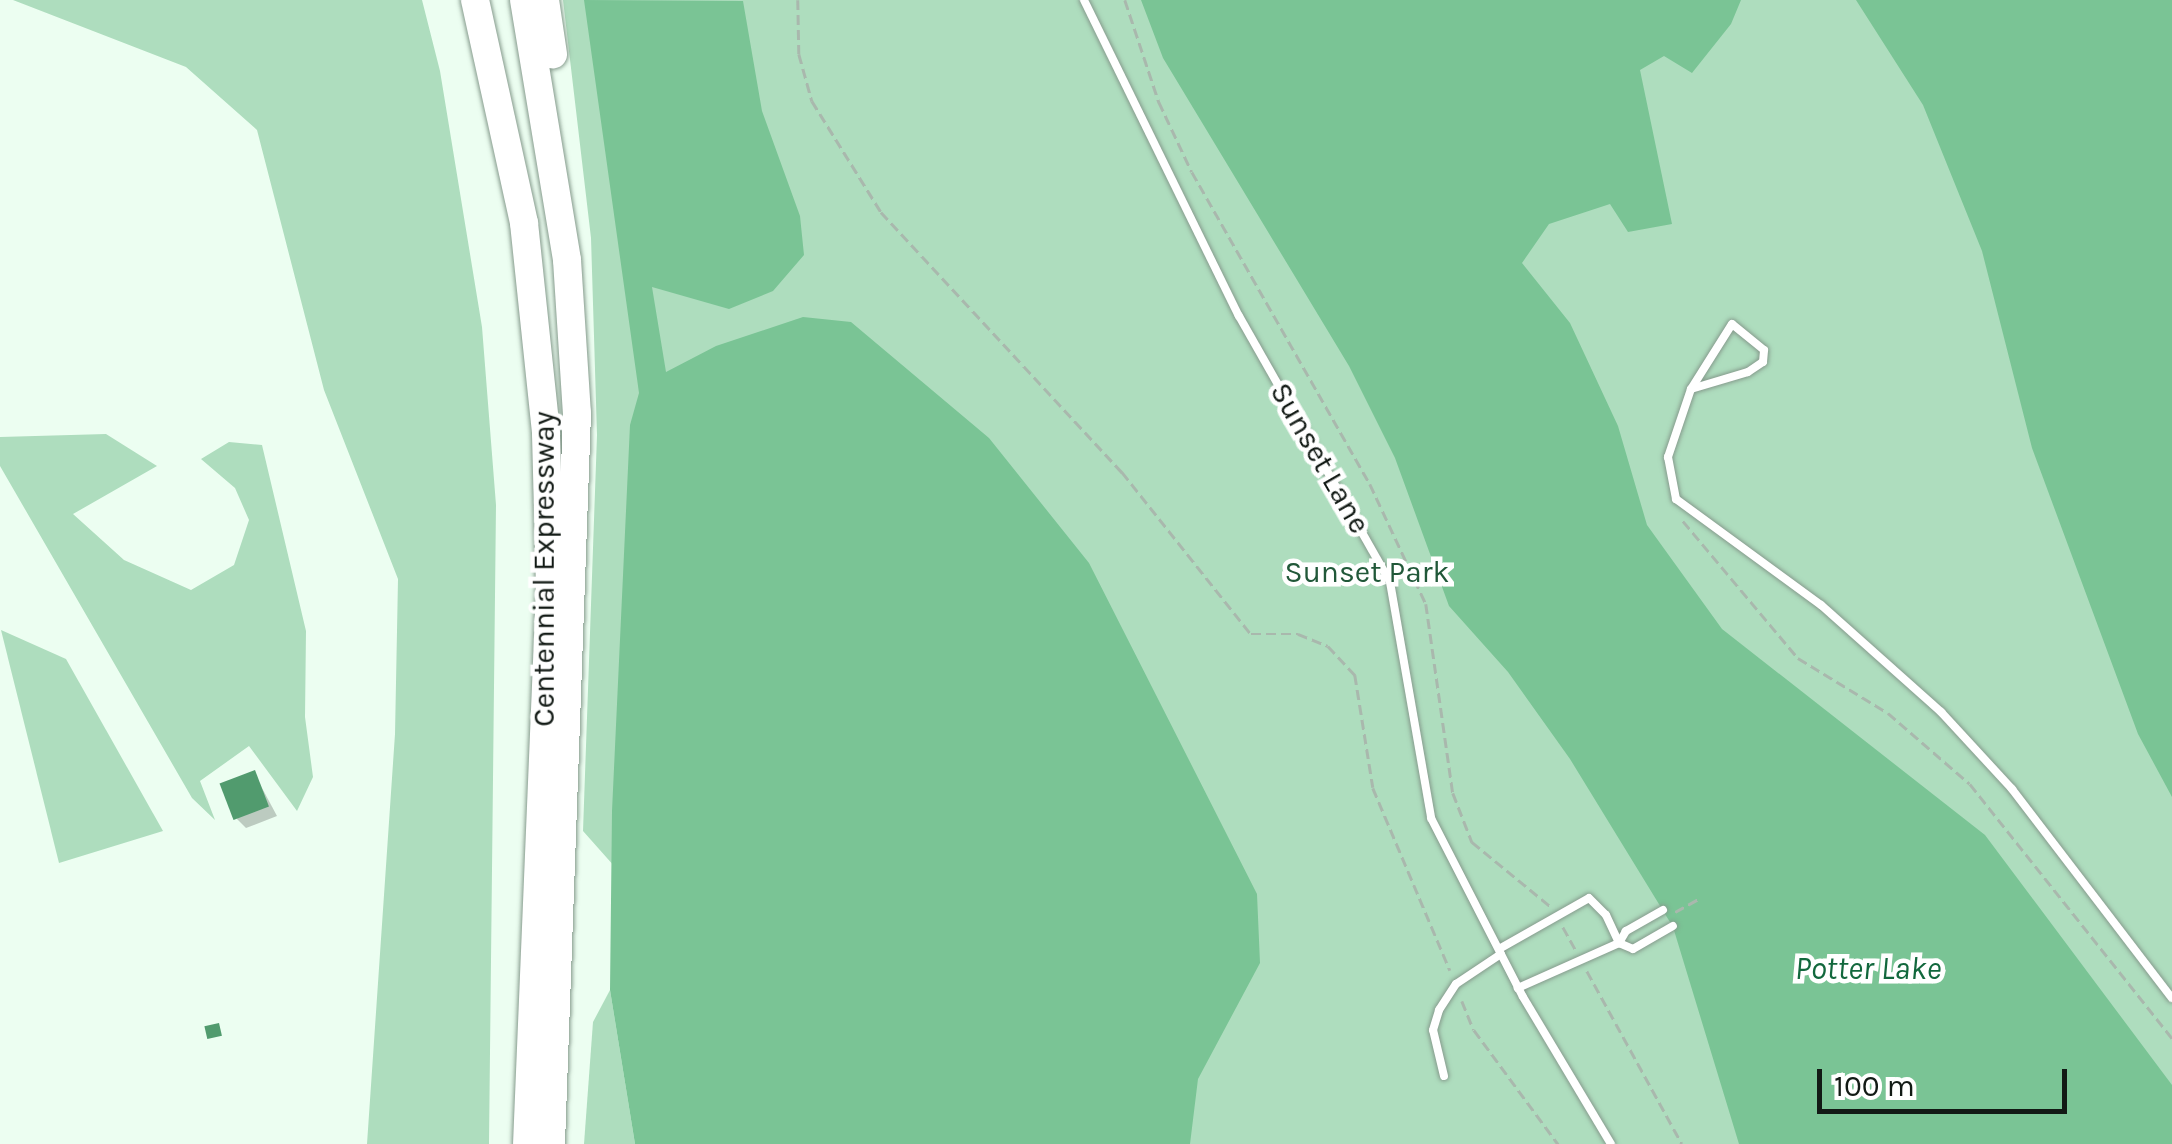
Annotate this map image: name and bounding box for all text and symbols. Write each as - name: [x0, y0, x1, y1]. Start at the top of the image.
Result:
- street label: Sunset Lane: [1262, 376, 1378, 540]
- street label: Centennial Expressway: [526, 411, 562, 727]
- park label: Sunset Park: [1285, 554, 1449, 590]
- water label: Potter Lake: [1795, 950, 1941, 988]
- scale bar: [1822, 1049, 2072, 1111]
- text: 100 m: [1834, 1068, 1915, 1104]

